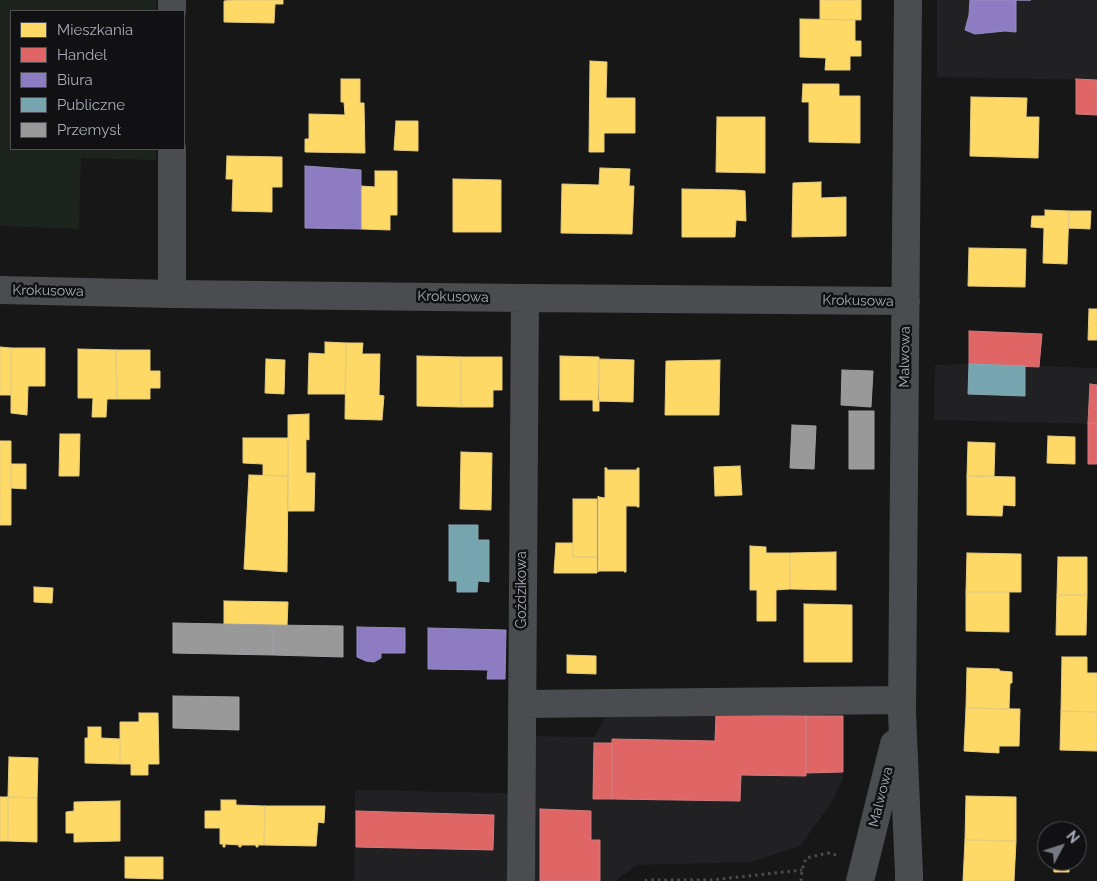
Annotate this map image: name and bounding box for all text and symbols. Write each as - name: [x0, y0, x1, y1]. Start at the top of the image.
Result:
- legend: [10, 10, 185, 150]
- text: Mieszkania: [57, 21, 133, 39]
- text: Handel: [57, 46, 107, 64]
- text: Biura: [57, 71, 93, 89]
- text: Publiczne: [57, 96, 125, 114]
- text: Przemysł: [57, 121, 121, 139]
- street label: Krokusowa: [12, 282, 84, 300]
- street label: Krokusowa: [417, 288, 489, 306]
- street label: Krokusowa: [822, 292, 894, 310]
- street label: Malwowa: [896, 326, 914, 388]
- street label: Goździkowa: [514, 551, 530, 629]
- street label: Malwowa: [865, 765, 897, 829]
- north arrow: [1037, 821, 1087, 871]
- text: N: [1063, 828, 1082, 846]

